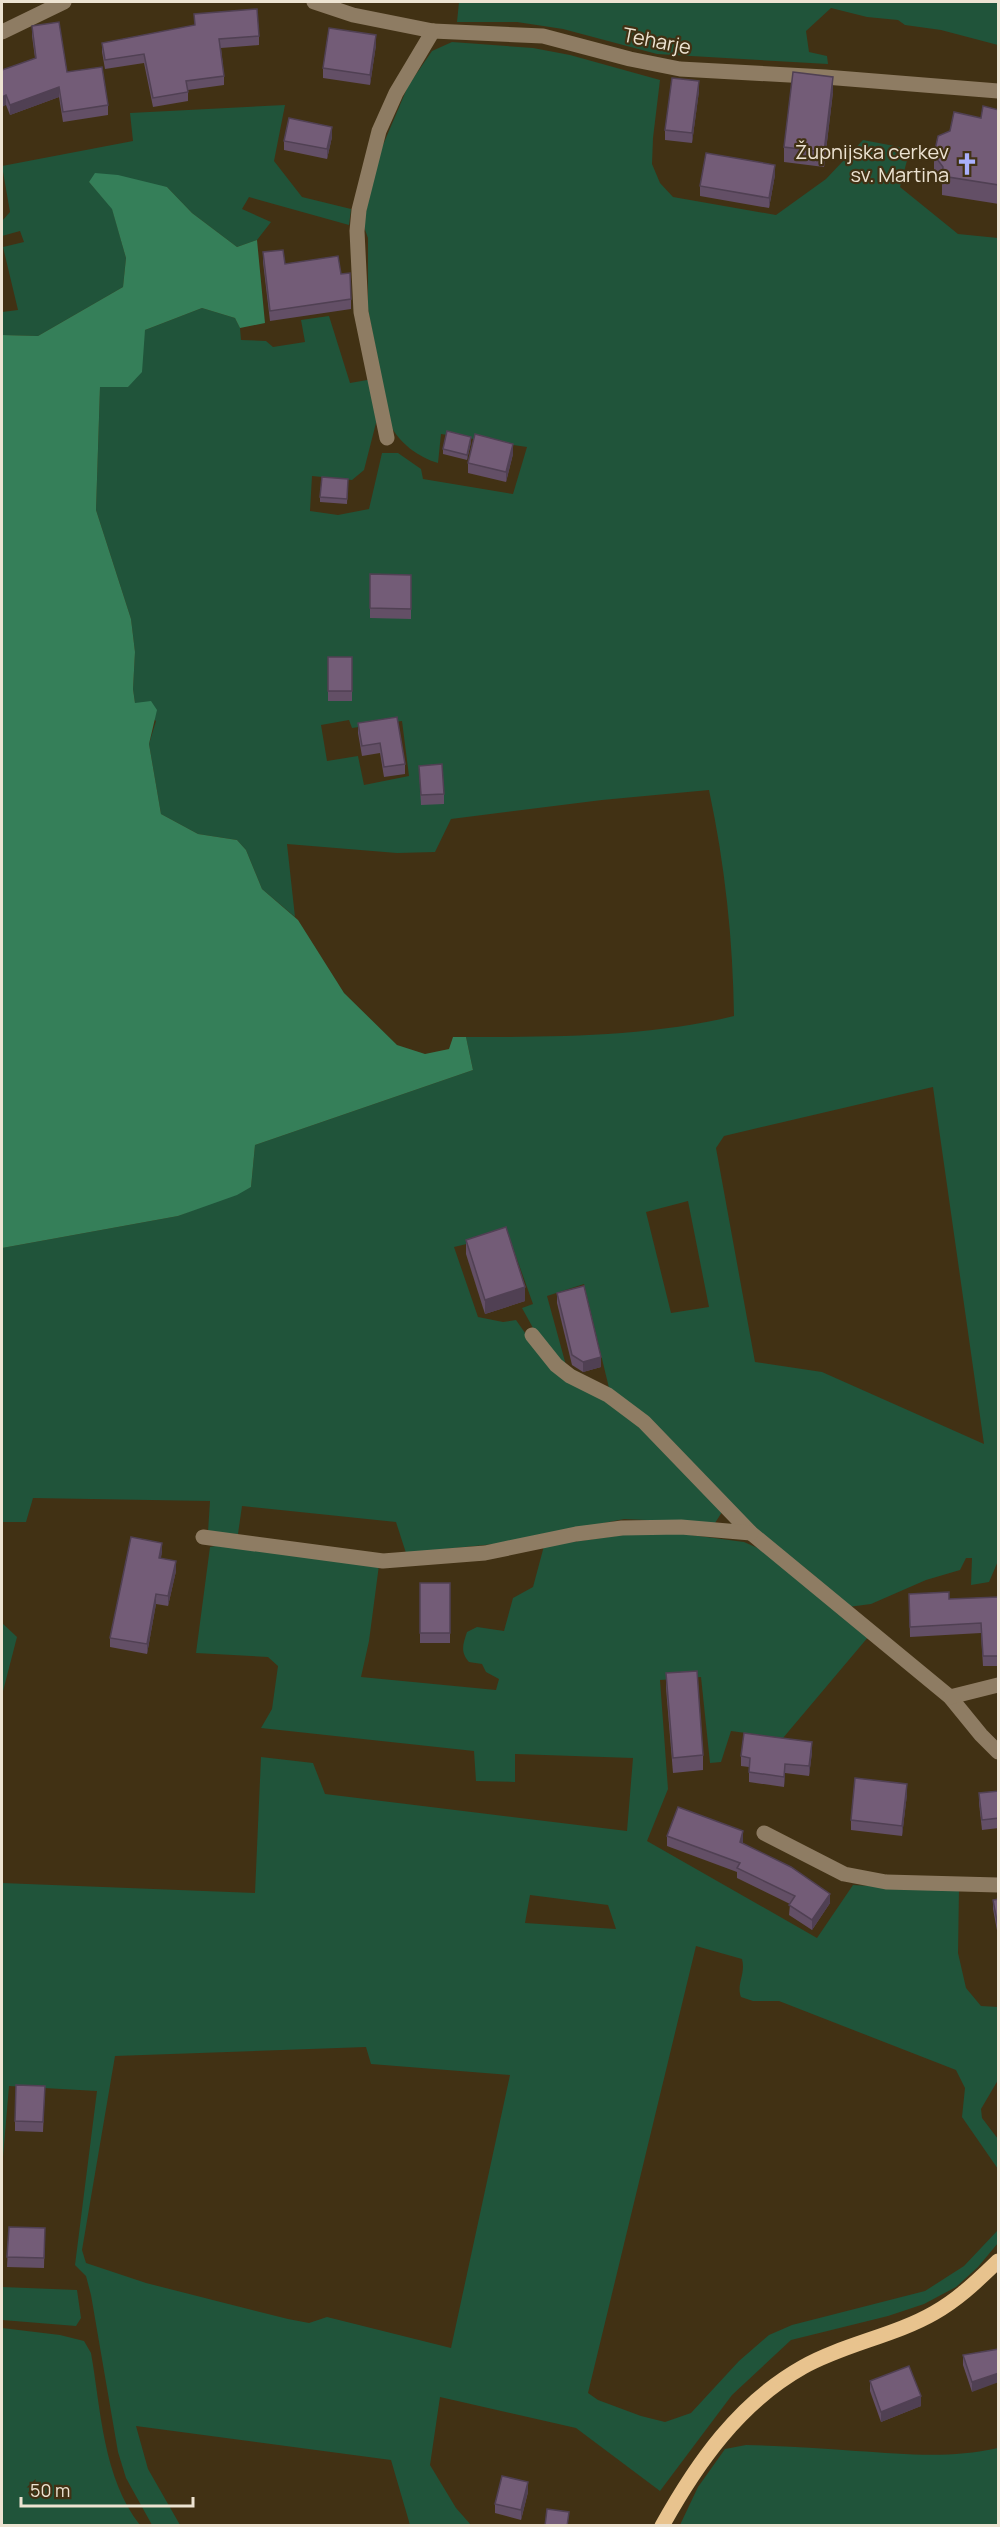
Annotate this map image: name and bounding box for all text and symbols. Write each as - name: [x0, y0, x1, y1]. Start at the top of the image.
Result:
- street label: Teharje: [621, 21, 693, 60]
- place label: Župnijska cerkev sv. Martina: [795, 138, 949, 188]
- church icon: Župnijska cerkev sv. Martina: [954, 151, 980, 177]
- scale bar: [21, 2470, 194, 2508]
- text: 50 m: [30, 2478, 70, 2502]

